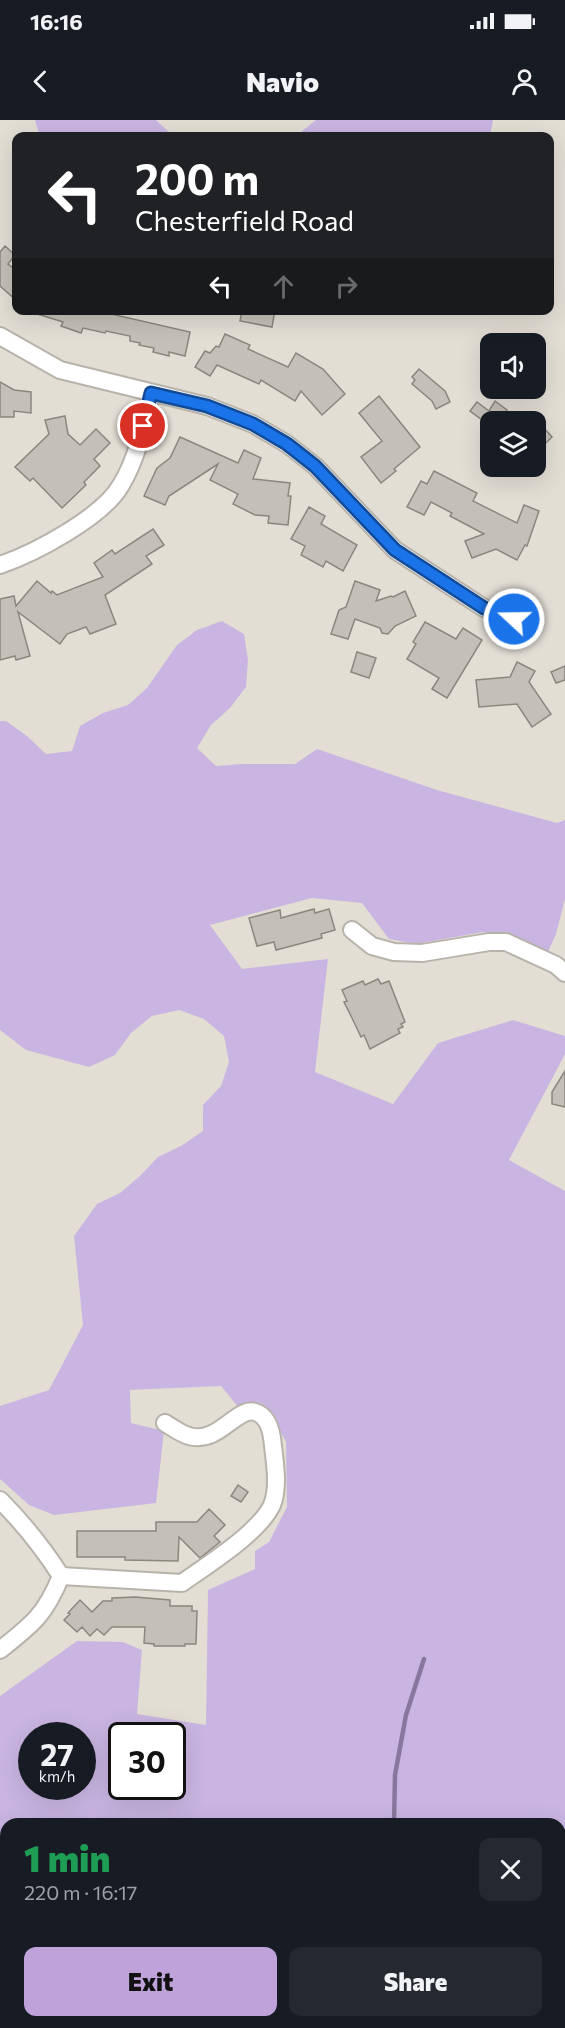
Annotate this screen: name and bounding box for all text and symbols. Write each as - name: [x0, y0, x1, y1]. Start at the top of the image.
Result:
- text: 16:16: [30, 8, 83, 35]
- icon: back: [24, 65, 57, 98]
- text: Navio: [246, 65, 319, 98]
- icon: person: [508, 65, 541, 98]
- text: 200 m: [135, 152, 259, 204]
- icon: left: [36, 156, 114, 234]
- text: Chesterfield Road: [135, 204, 354, 237]
- icon: left: [204, 270, 237, 303]
- icon: ahead: [267, 270, 300, 303]
- icon: right: [330, 270, 363, 303]
- map controls: [480, 333, 546, 477]
- button: sound: [480, 333, 546, 399]
- pin: [117, 400, 168, 451]
- icon: arrive: [126, 409, 159, 442]
- button: layers: [480, 411, 546, 477]
- position arrow: [482, 587, 546, 651]
- speed limit sign: 30: [108, 1722, 186, 1800]
- text: 27: [40, 1735, 74, 1772]
- text: km/h: [39, 1767, 75, 1785]
- text: 1 min: [24, 1835, 110, 1879]
- button: close: [479, 1838, 542, 1901]
- text: 220 m · 16:17: [24, 1880, 137, 1904]
- button: Exit: [24, 1947, 277, 2016]
- button: Share: [289, 1947, 542, 2016]

